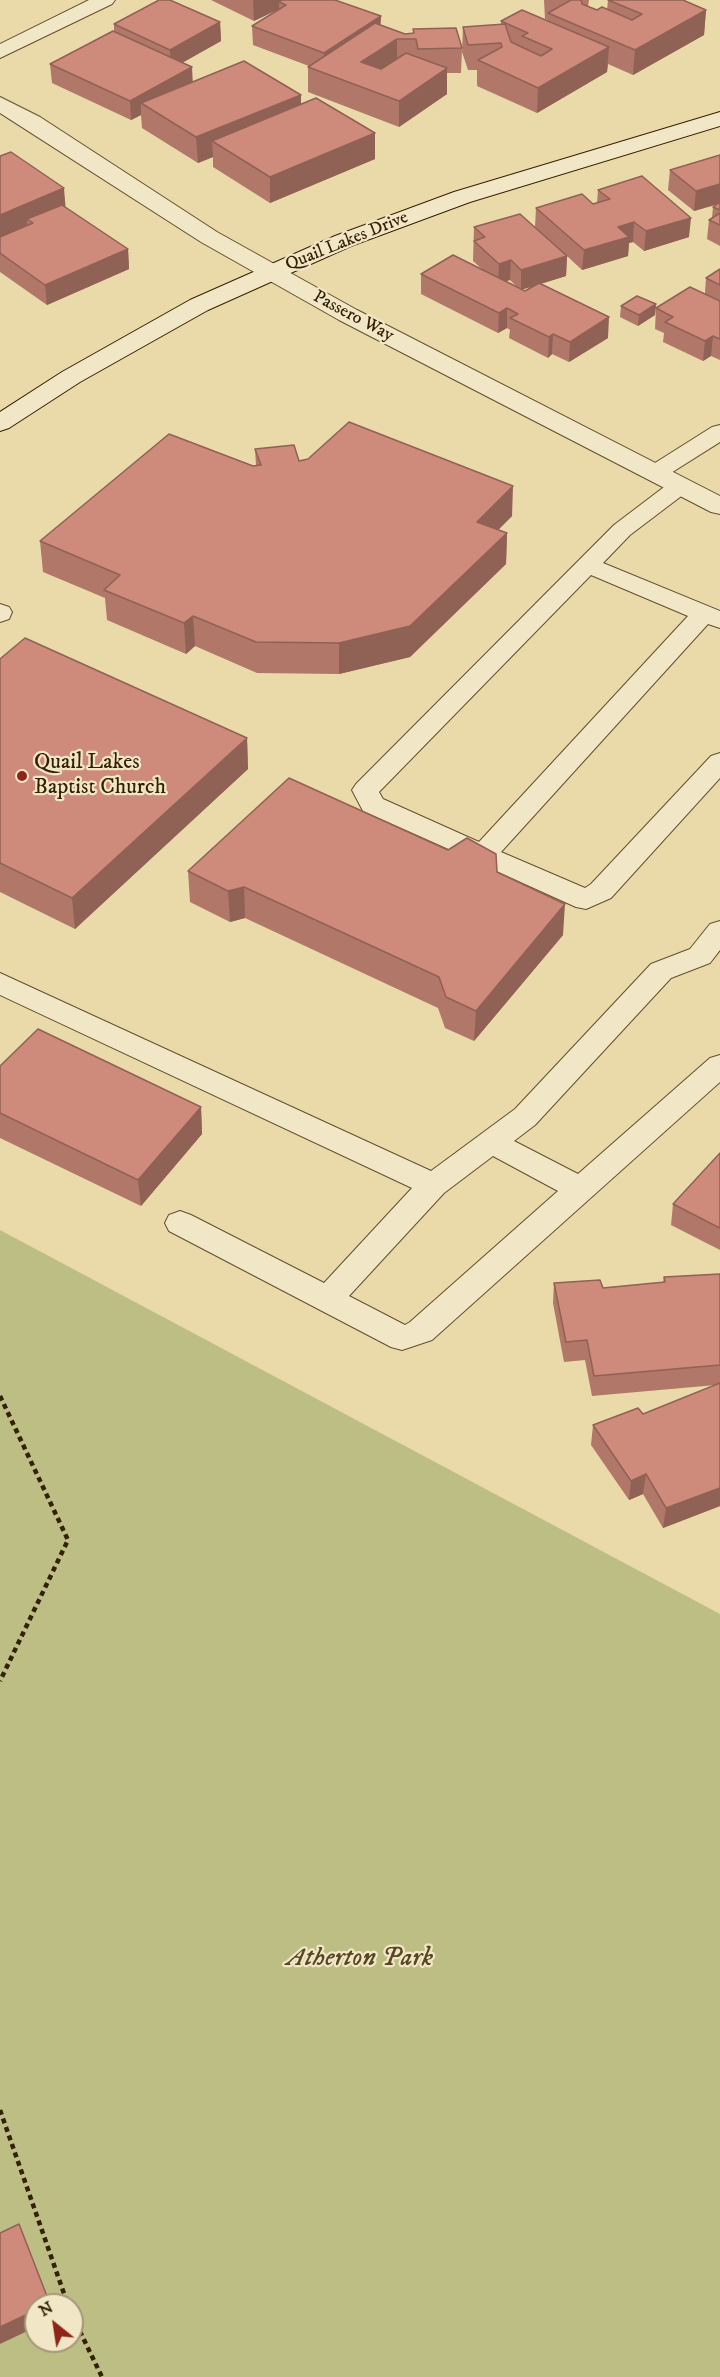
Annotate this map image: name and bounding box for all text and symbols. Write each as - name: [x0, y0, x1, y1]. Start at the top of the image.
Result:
- street label: Quail Lakes Drive: [283, 208, 411, 276]
- street label: Passero Way: [309, 287, 397, 347]
- place label: Quail Lakes Baptist Church: [34, 750, 166, 802]
- marker: Quail Lakes Baptist Church: [15, 769, 29, 783]
- park label: Atherton Park: [287, 1943, 433, 1975]
- north arrow: [24, 2293, 84, 2353]
- text: N: [35, 2297, 57, 2321]

